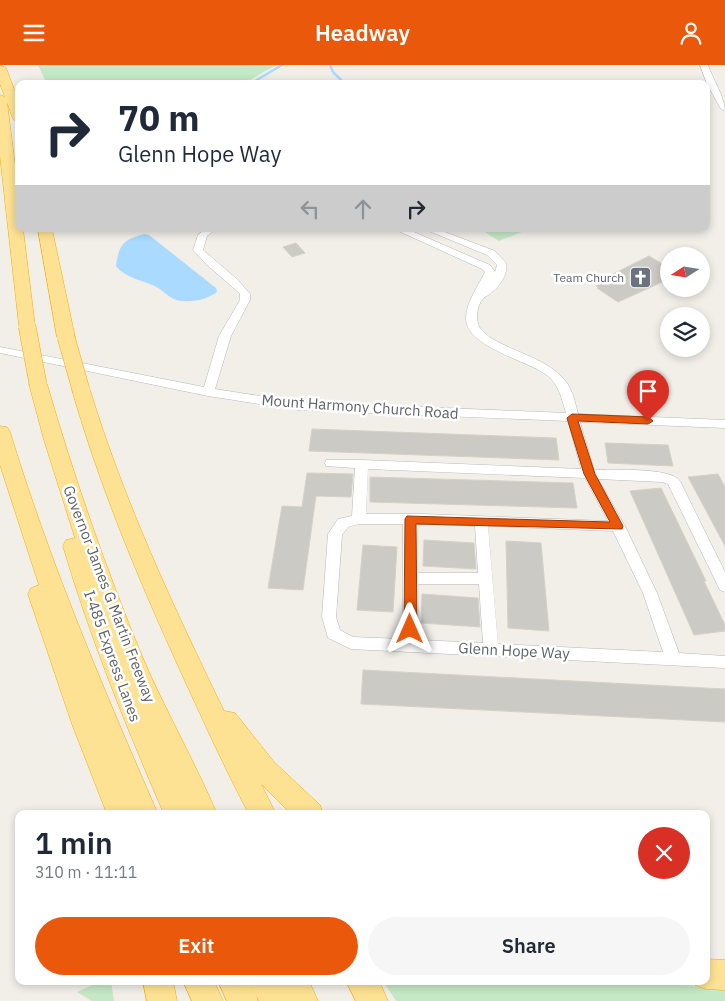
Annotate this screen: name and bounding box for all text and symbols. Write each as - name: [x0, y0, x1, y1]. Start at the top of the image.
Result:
- text: Headway: [315, 18, 410, 47]
- icon: menu: [20, 19, 48, 47]
- icon: person: [677, 19, 705, 47]
- text: 70 m: [118, 95, 200, 141]
- icon: right: [35, 100, 100, 165]
- text: Glenn Hope Way: [118, 139, 281, 168]
- icon: left: [296, 195, 324, 223]
- icon: ahead: [349, 195, 377, 223]
- icon: right: [402, 195, 430, 223]
- north arrow: [660, 247, 710, 297]
- map controls: [660, 247, 710, 357]
- church icon: Team Church: [628, 266, 652, 290]
- place label: Team Church: [553, 270, 624, 285]
- button: layers: [660, 307, 710, 357]
- pin: [627, 370, 669, 421]
- icon: arrive: [634, 377, 662, 405]
- street label: Mount Harmony Church Road: [261, 390, 459, 423]
- street label: Governor James G Martin Freeway: [59, 483, 160, 706]
- street label: I-485 Express Lanes: [80, 588, 145, 724]
- position arrow: [383, 602, 435, 654]
- street label: Glenn Hope Way: [458, 638, 571, 663]
- text: 1 min: [35, 823, 113, 862]
- button: close: [638, 827, 690, 879]
- text: 310 m · 11:11: [35, 862, 137, 882]
- button: Exit: [35, 917, 358, 975]
- button: Share: [368, 917, 690, 975]

